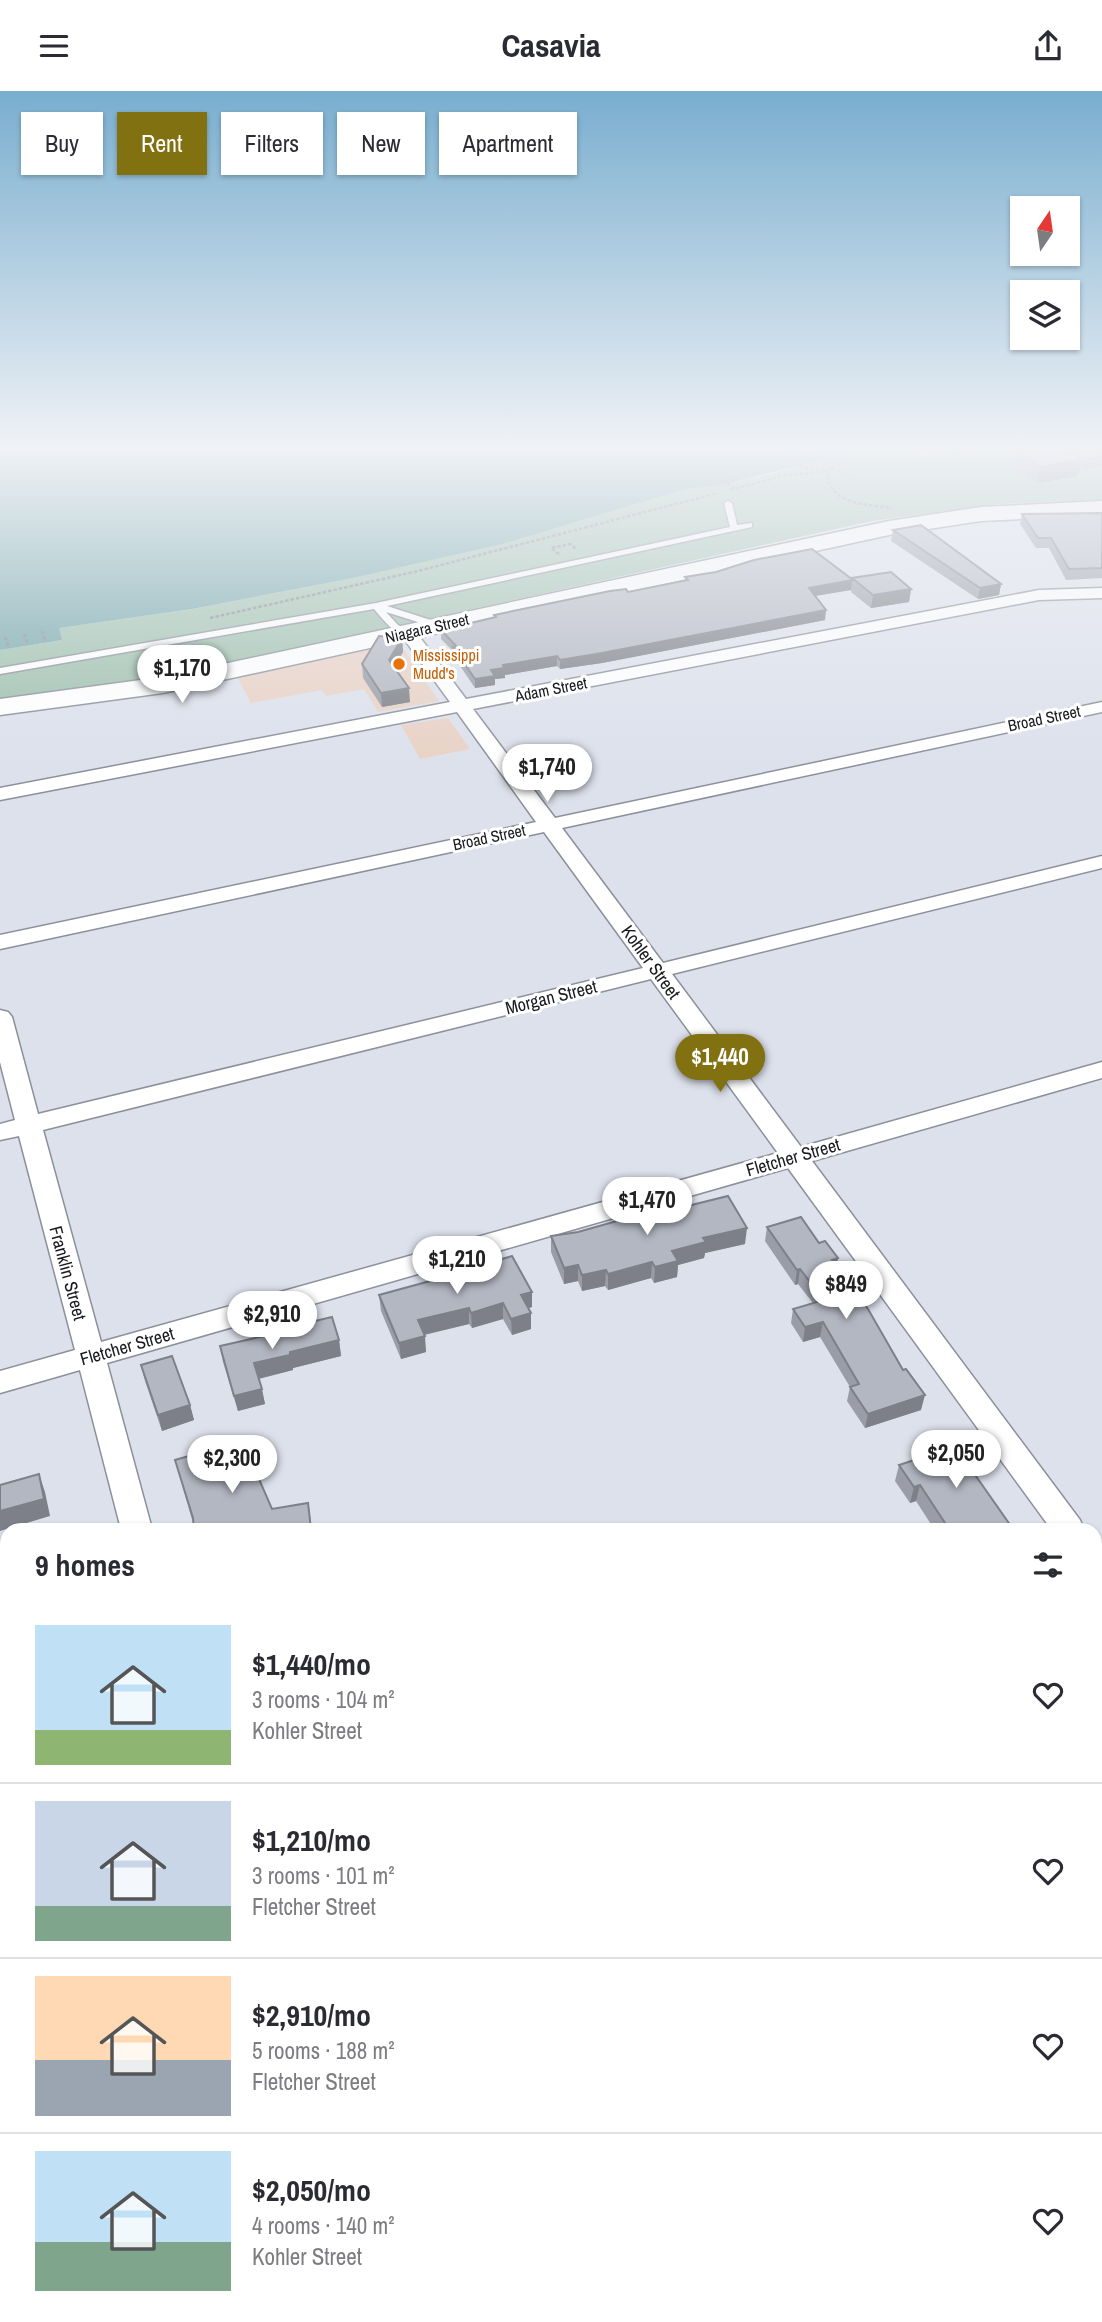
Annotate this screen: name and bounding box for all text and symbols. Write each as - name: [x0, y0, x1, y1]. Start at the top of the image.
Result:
- text: Casavia: [501, 24, 601, 67]
- icon: menu: [35, 27, 73, 65]
- icon: share: [1029, 27, 1067, 65]
- chip: Buy: [21, 112, 103, 175]
- chip: Rent: [117, 112, 207, 175]
- chip: Filters: [221, 112, 323, 175]
- chip: New: [337, 112, 425, 175]
- chip: Apartment: [439, 112, 577, 175]
- north arrow: [1010, 196, 1080, 266]
- map controls: [1010, 196, 1080, 350]
- button: layers: [1010, 280, 1080, 350]
- street label: Niagara Street: [383, 608, 471, 648]
- place label: Mississippi Mudd's: [413, 644, 479, 684]
- pin: $1,170: [125, 645, 239, 705]
- text: $1,170: [153, 652, 211, 683]
- marker: Mississippi Mudd's: [391, 656, 407, 672]
- street label: Adam Street: [512, 671, 589, 707]
- street label: Broad Street: [1006, 700, 1083, 736]
- pin: $1,740: [490, 745, 604, 804]
- text: $1,740: [518, 751, 576, 782]
- street label: Broad Street: [451, 819, 528, 855]
- street label: Kohler Street: [616, 920, 686, 1004]
- street label: Morgan Street: [503, 974, 599, 1020]
- pin: $1,440: [663, 1035, 777, 1094]
- text: $1,440: [691, 1041, 749, 1072]
- street label: Fletcher Street: [743, 1132, 843, 1182]
- pin: $1,470: [590, 1177, 704, 1237]
- text: $1,470: [618, 1184, 676, 1215]
- street label: Franklin Street: [43, 1223, 93, 1323]
- pin: $1,210: [400, 1237, 514, 1296]
- text: $1,210: [428, 1243, 486, 1274]
- pin: $849: [805, 1261, 887, 1321]
- text: $849: [825, 1268, 867, 1299]
- pin: $2,910: [215, 1291, 329, 1351]
- text: $2,910: [243, 1298, 301, 1329]
- street label: Fletcher Street: [77, 1321, 177, 1371]
- pin: $2,050: [899, 1431, 1013, 1490]
- pin: $2,300: [175, 1435, 289, 1495]
- text: $2,050: [927, 1437, 985, 1468]
- text: $2,300: [203, 1442, 261, 1473]
- text: 9 homes: [35, 1545, 135, 1585]
- icon: filters: [1029, 1546, 1067, 1584]
- text: $1,440/mo: [252, 1644, 371, 1684]
- icon: home: [91, 1653, 175, 1737]
- icon: heart: [1029, 1676, 1067, 1714]
- text: 3 rooms · 104 m²: [252, 1684, 395, 1715]
- text: Kohler Street: [252, 1715, 362, 1746]
- text: $1,210/mo: [252, 1820, 371, 1860]
- icon: home: [91, 1829, 175, 1913]
- icon: heart: [1029, 1852, 1067, 1890]
- text: 3 rooms · 101 m²: [252, 1860, 395, 1891]
- text: Fletcher Street: [252, 1891, 376, 1922]
- text: $2,910/mo: [252, 1995, 371, 2035]
- icon: home: [91, 2004, 175, 2088]
- icon: heart: [1029, 2027, 1067, 2065]
- text: 5 rooms · 188 m²: [252, 2035, 395, 2066]
- text: Fletcher Street: [252, 2066, 376, 2097]
- text: $2,050/mo: [252, 2170, 371, 2210]
- icon: home: [91, 2179, 175, 2263]
- icon: heart: [1029, 2202, 1067, 2240]
- text: 4 rooms · 140 m²: [252, 2210, 395, 2241]
- text: Kohler Street: [252, 2241, 362, 2272]

